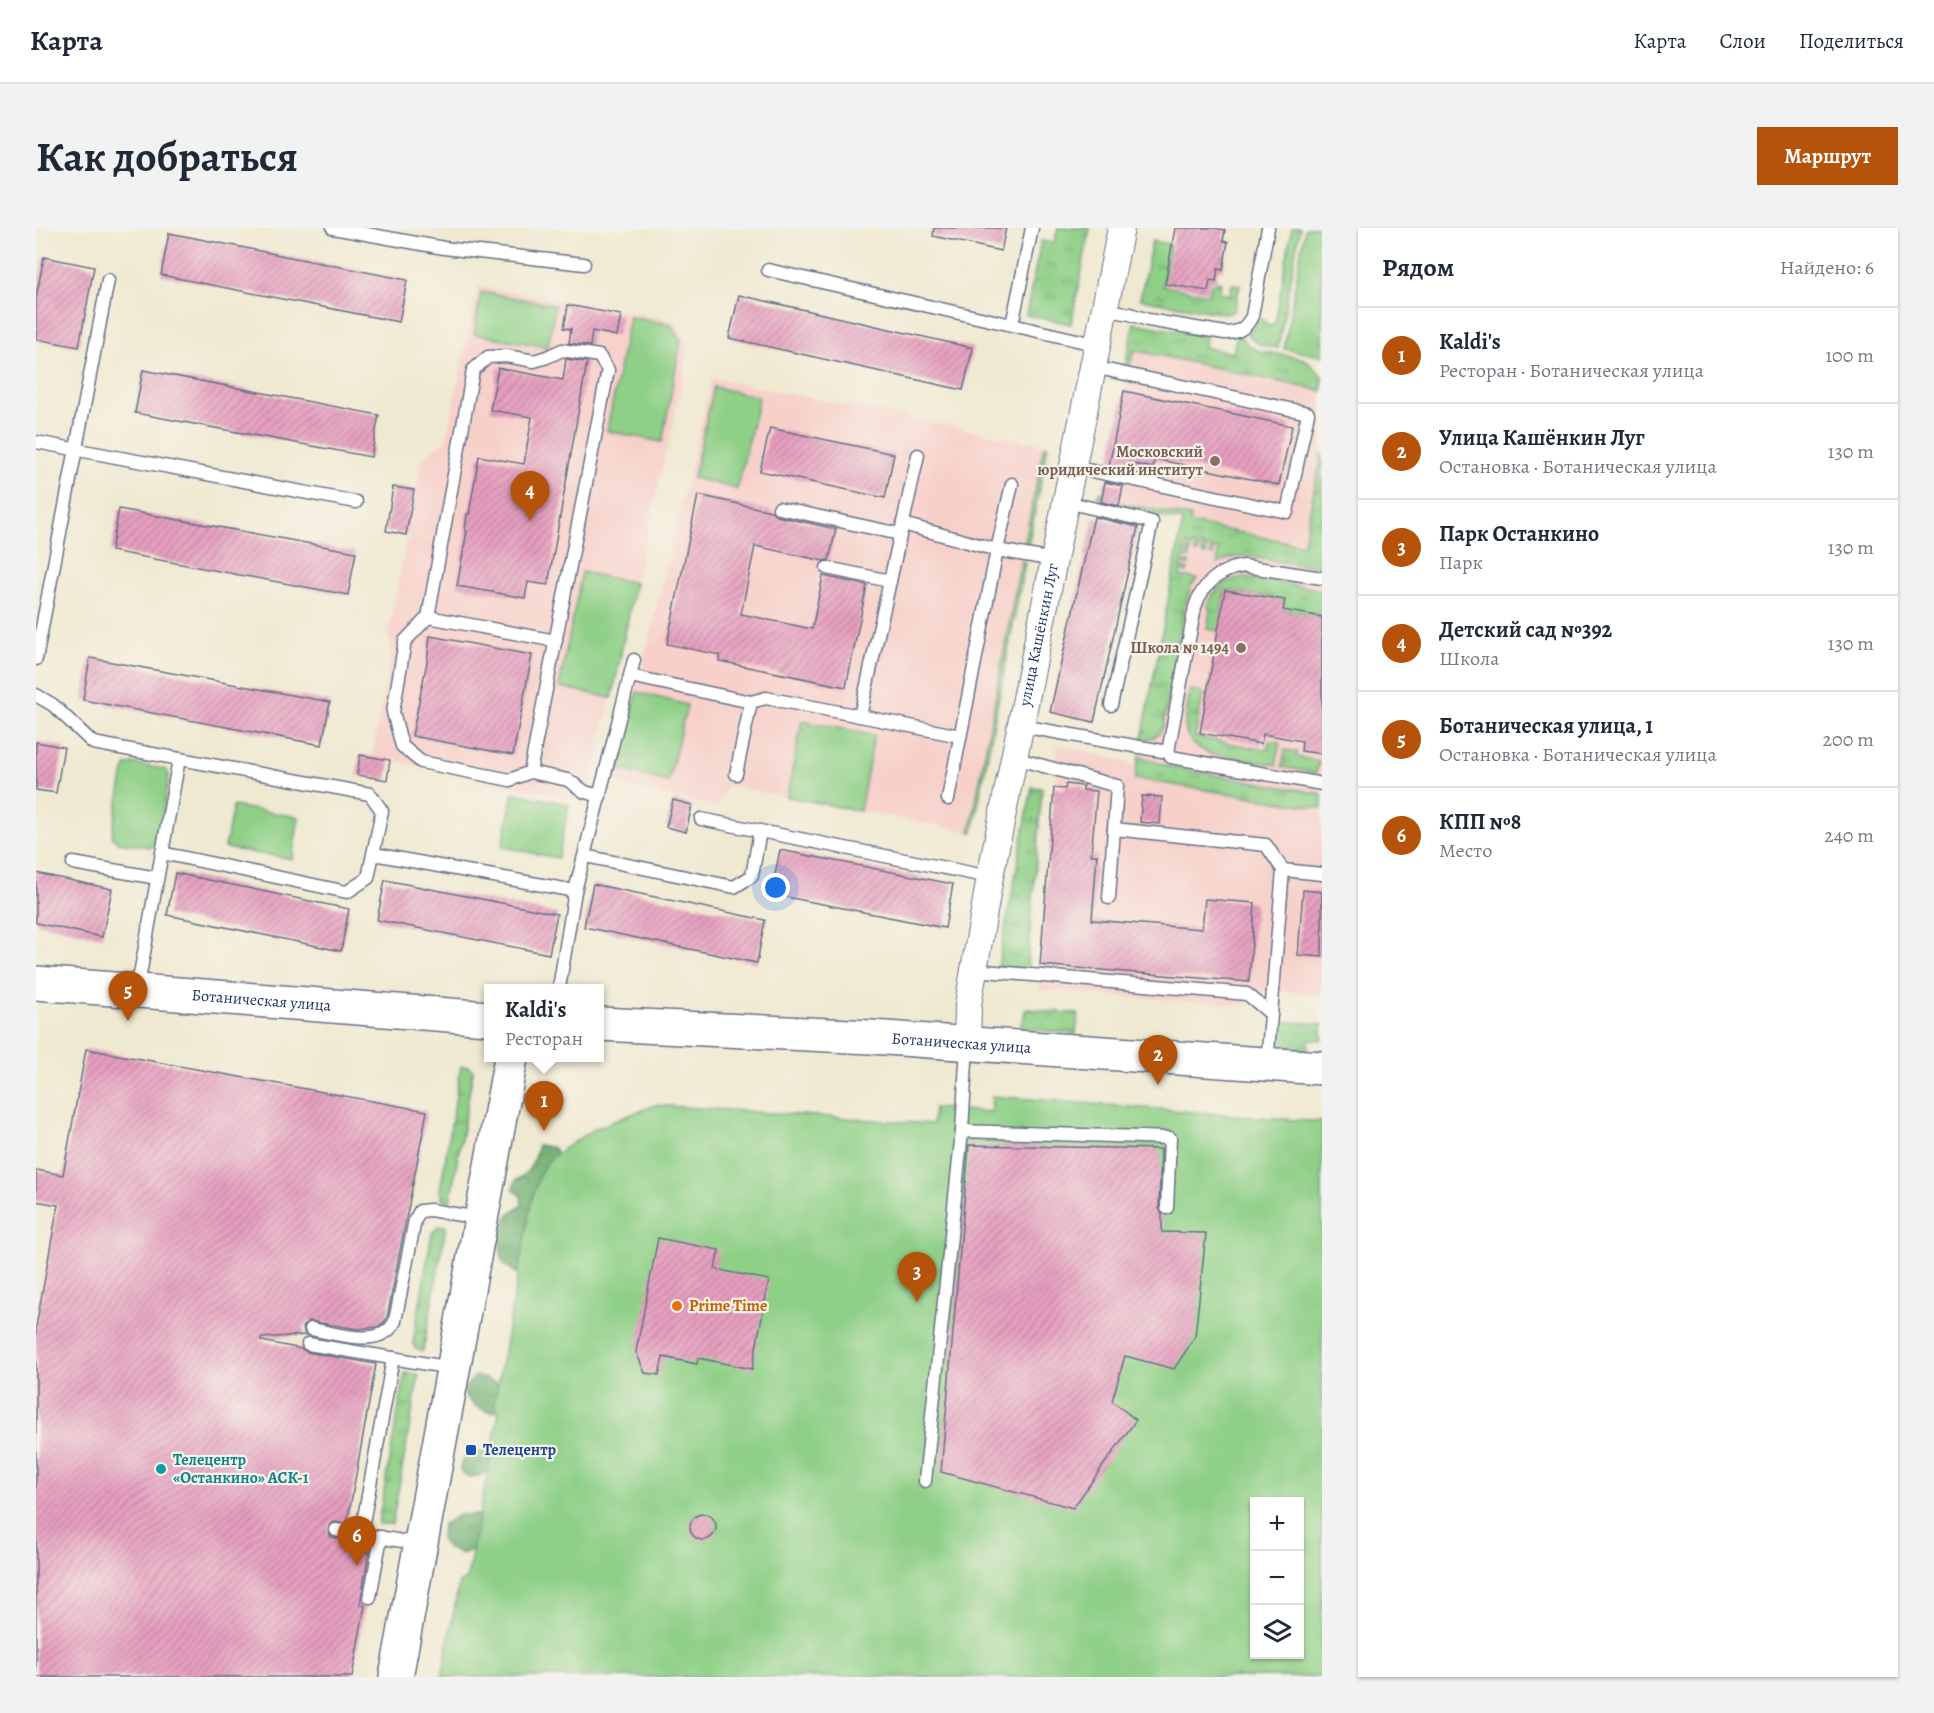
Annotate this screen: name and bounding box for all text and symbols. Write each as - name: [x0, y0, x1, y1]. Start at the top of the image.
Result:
- text: Карта: [30, 22, 103, 60]
- text: Карта: [1633, 27, 1686, 55]
- text: Слои: [1719, 27, 1766, 55]
- text: Поделиться: [1799, 27, 1904, 55]
- button: Маршрут: [1757, 127, 1898, 185]
- text: Как добраться: [36, 128, 298, 185]
- text: Рядом: [1382, 250, 1454, 285]
- text: Найдено: 6: [1780, 254, 1874, 281]
- text: Kaldi's: [1439, 327, 1501, 357]
- text: 1: [1398, 342, 1405, 369]
- text: 100 m: [1825, 342, 1874, 369]
- text: Ресторан · Ботаническая улица: [1439, 357, 1704, 384]
- text: Улица Кашёнкин Луг: [1439, 423, 1645, 453]
- text: 2: [1397, 438, 1406, 465]
- text: 130 m: [1828, 438, 1874, 465]
- place label: Московский юридический институт: [1037, 441, 1204, 481]
- text: Остановка · Ботаническая улица: [1439, 453, 1717, 480]
- marker: Московский юридический институт: [1208, 454, 1222, 468]
- pin: 4: [510, 472, 550, 521]
- text: Парк Останкино: [1439, 519, 1599, 549]
- text: 3: [1397, 534, 1406, 561]
- text: 130 m: [1828, 534, 1874, 561]
- text: Парк: [1439, 549, 1483, 576]
- street label: улица Кашёнкин Луг: [1014, 561, 1064, 709]
- text: Детский сад №392: [1439, 615, 1612, 645]
- text: 4: [1397, 630, 1406, 657]
- text: 130 m: [1828, 630, 1874, 657]
- place label: Школа № 1494: [1130, 637, 1229, 659]
- marker: Школа № 1494: [1234, 641, 1248, 655]
- text: Школа: [1439, 645, 1499, 672]
- text: Ботаническая улица, 1: [1439, 711, 1653, 741]
- text: 5: [1397, 726, 1406, 753]
- text: 200 m: [1823, 726, 1874, 753]
- text: Остановка · Ботаническая улица: [1439, 741, 1717, 768]
- text: КПП №8: [1439, 807, 1521, 837]
- text: 6: [1397, 822, 1406, 849]
- text: 240 m: [1824, 822, 1874, 849]
- text: Место: [1439, 837, 1492, 864]
- your location: [761, 873, 790, 902]
- pin: 5: [108, 972, 148, 1021]
- street label: Ботаническая улица: [191, 984, 333, 1017]
- popup: [484, 984, 604, 1062]
- text: Kaldi's: [505, 995, 567, 1025]
- text: Ресторан: [505, 1025, 583, 1052]
- street label: Ботаническая улица: [891, 1027, 1033, 1059]
- pin: 2: [1138, 1036, 1178, 1085]
- pin: 1: [524, 1082, 564, 1131]
- pin: 3: [898, 1252, 936, 1302]
- place label: Prime Time: [689, 1295, 767, 1317]
- marker: Prime Time: [670, 1299, 684, 1313]
- place label: Телецентр: [483, 1439, 557, 1461]
- marker: Телецентр: [464, 1443, 478, 1457]
- place label: Телецентр «Останкино» АСК-1: [173, 1449, 309, 1489]
- marker: Телецентр «Останкино» АСК-1: [154, 1462, 168, 1476]
- map controls: [1250, 1497, 1304, 1659]
- button: +: [1250, 1497, 1304, 1551]
- pin: 6: [338, 1516, 376, 1566]
- button: −: [1250, 1551, 1304, 1605]
- button: layers: [1250, 1605, 1304, 1659]

